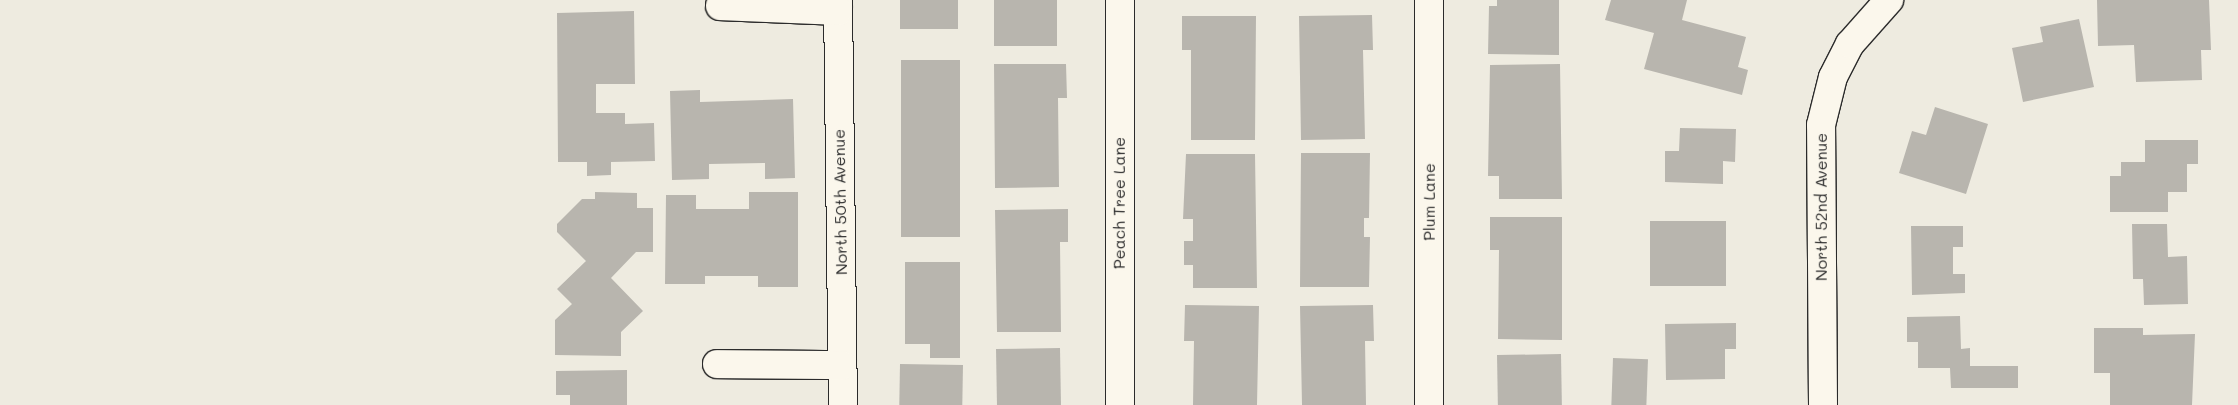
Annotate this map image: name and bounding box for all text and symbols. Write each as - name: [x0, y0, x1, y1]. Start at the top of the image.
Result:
- street label: North 50th Avenue: [829, 129, 851, 275]
- street label: North 52nd Avenue: [1811, 133, 1831, 281]
- street label: Peach Tree Lane: [1109, 137, 1129, 269]
- street label: Plum Lane: [1419, 163, 1439, 241]

